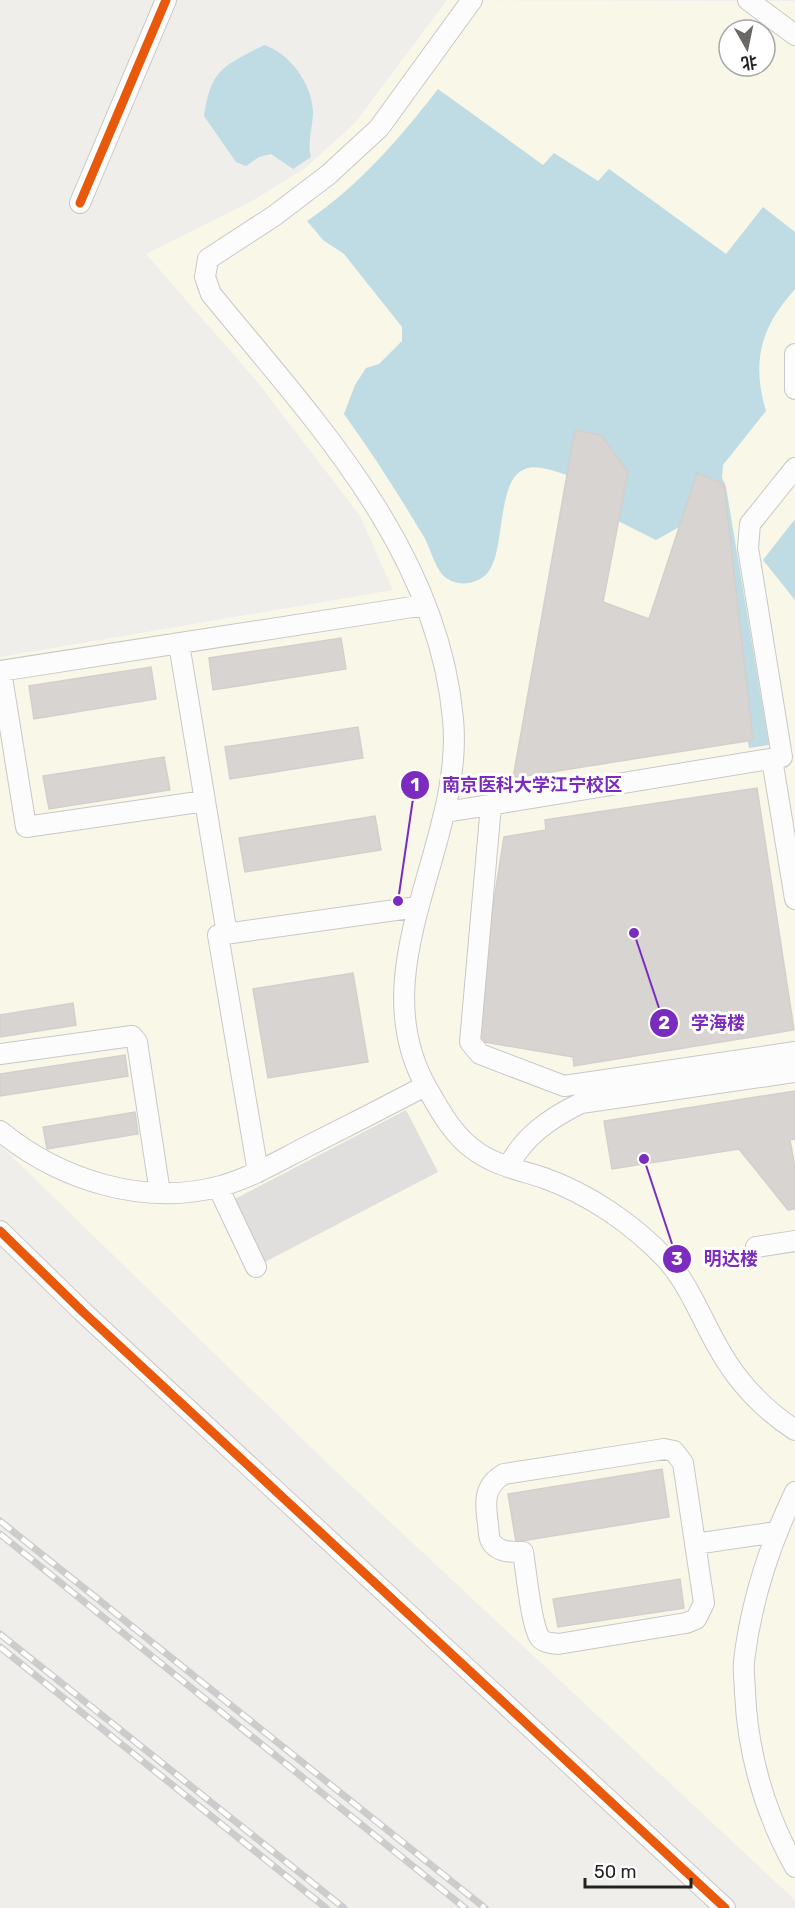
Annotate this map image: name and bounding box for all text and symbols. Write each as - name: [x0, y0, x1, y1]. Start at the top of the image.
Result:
- north arrow: [717, 18, 777, 78]
- text: 北: [740, 52, 759, 73]
- callout: 南京医科大学江宁校区: [400, 767, 634, 803]
- text: 1: [411, 774, 419, 796]
- text: 南京医科大学江宁校区: [442, 774, 622, 796]
- callout: 学海楼: [649, 1005, 757, 1041]
- text: 2: [658, 1012, 670, 1034]
- text: 学海楼: [691, 1012, 745, 1034]
- callout: 明达楼: [662, 1241, 770, 1277]
- text: 3: [671, 1248, 683, 1270]
- text: 明达楼: [704, 1248, 758, 1270]
- scale bar: [585, 1851, 692, 1889]
- text: 50 m: [594, 1861, 637, 1883]

